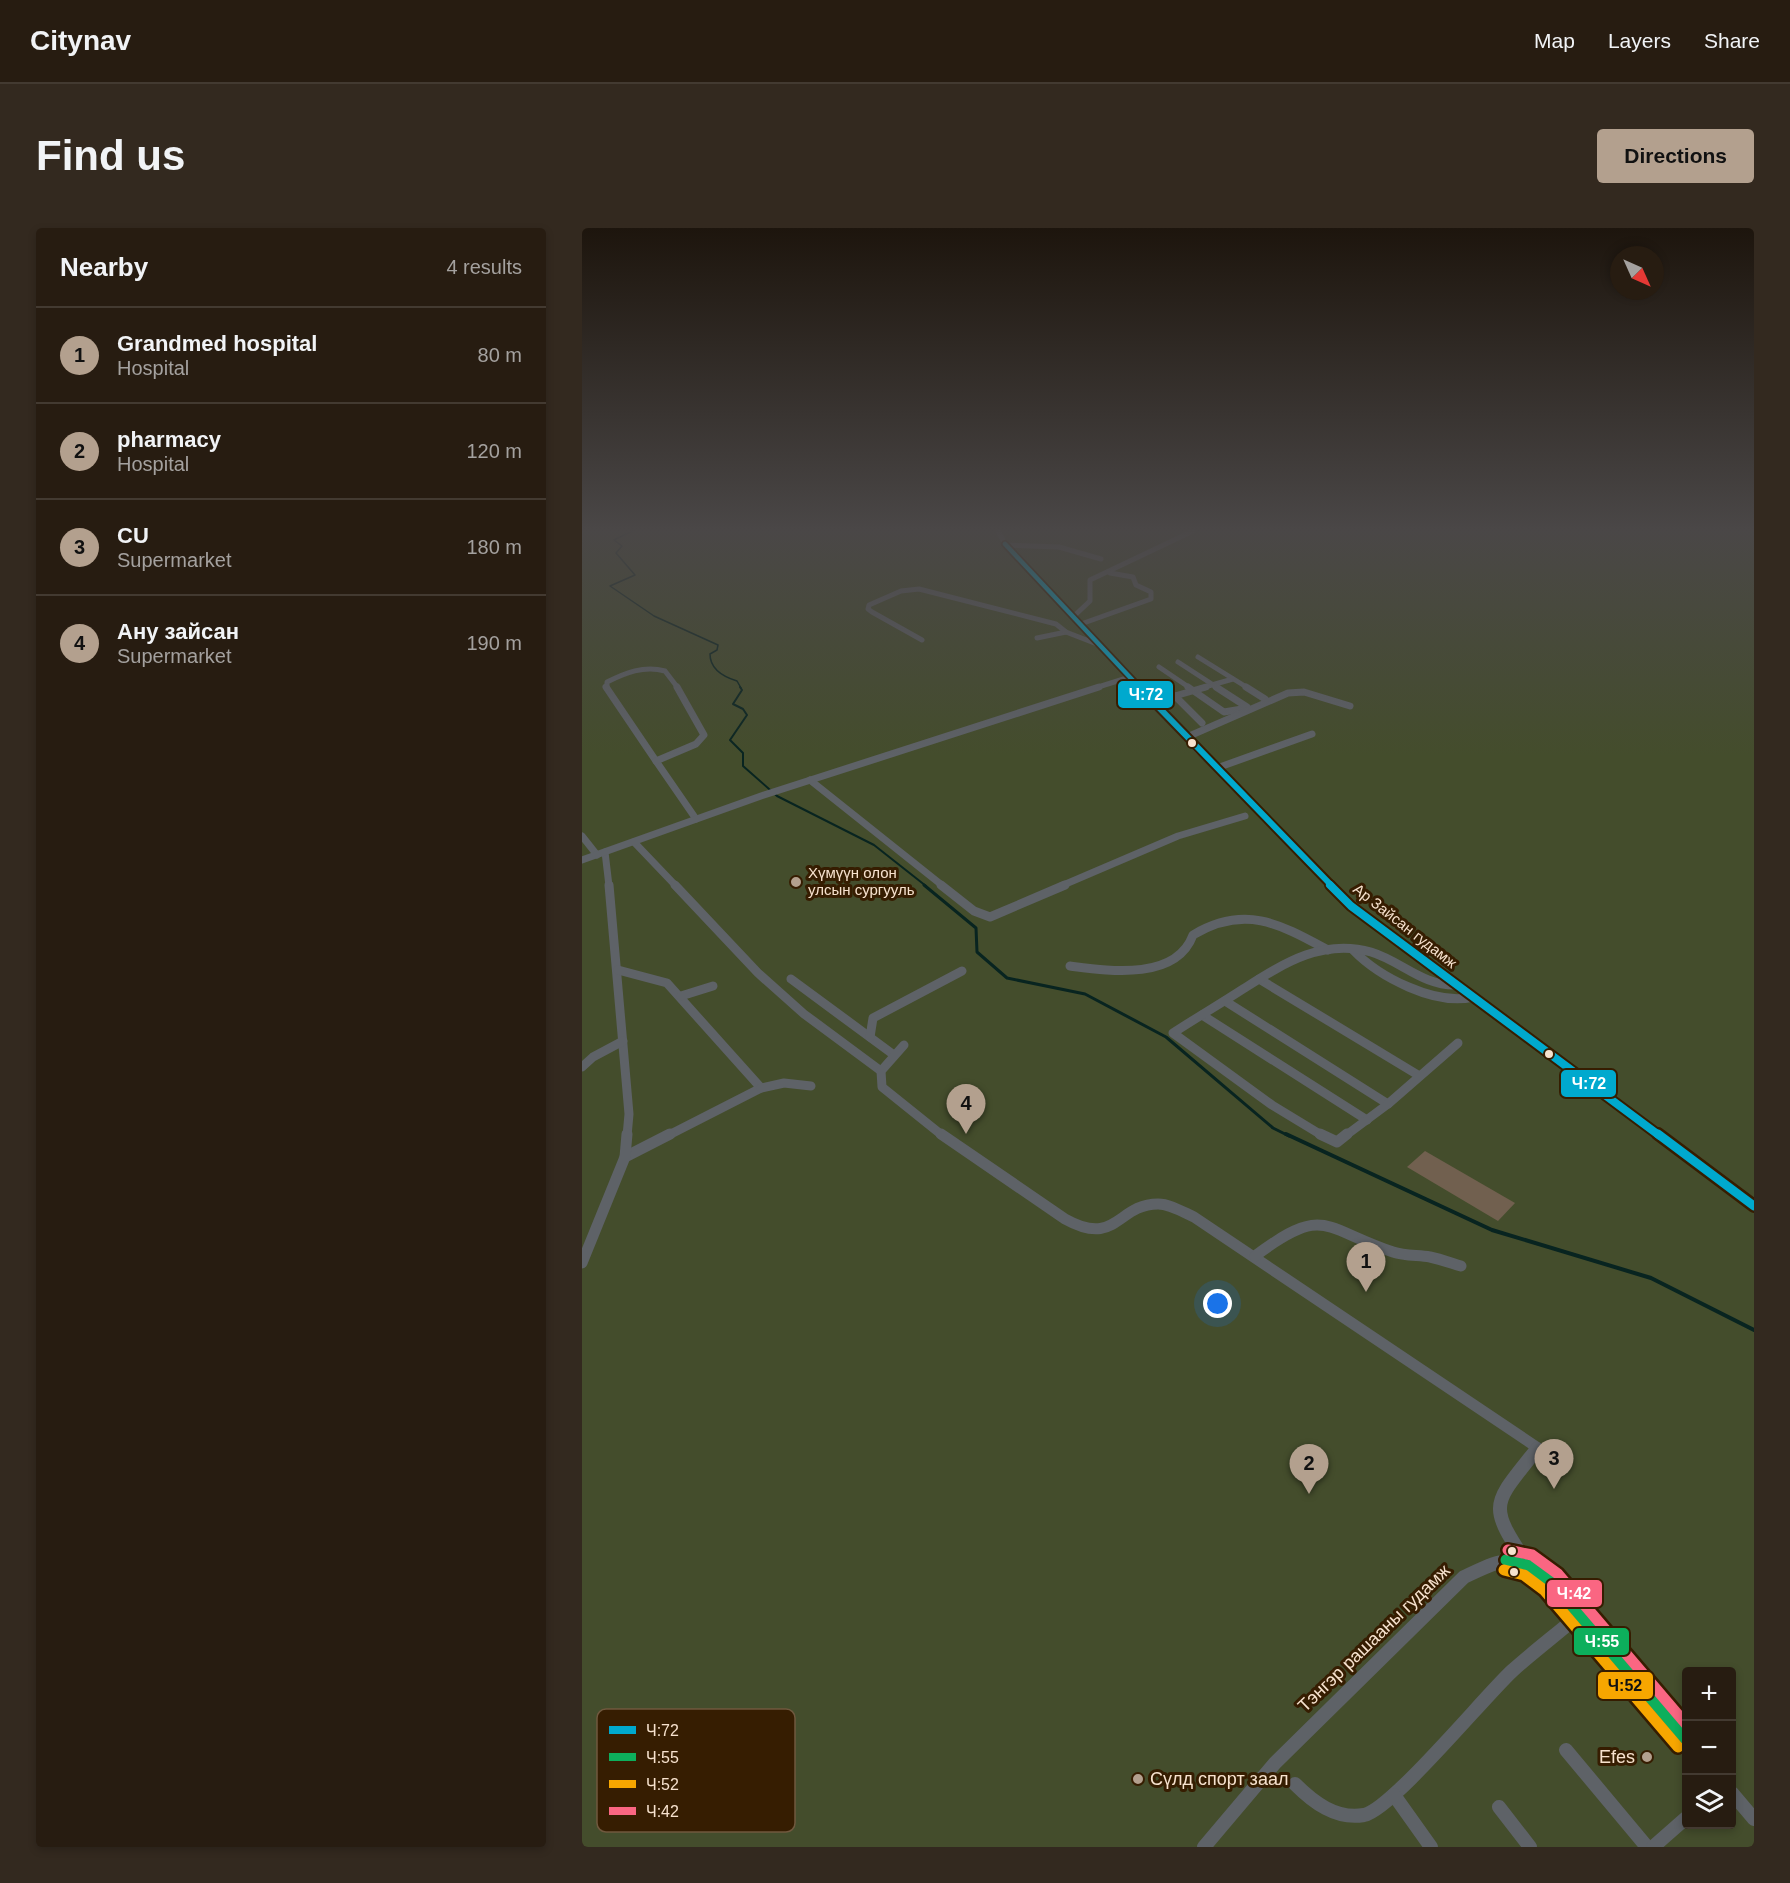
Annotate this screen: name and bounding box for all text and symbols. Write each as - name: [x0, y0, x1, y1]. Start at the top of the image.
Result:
- text: Citynav: [30, 25, 131, 56]
- text: Map: [1534, 29, 1575, 52]
- text: Layers: [1608, 29, 1671, 52]
- text: Share: [1704, 29, 1760, 52]
- button: Directions: [1597, 129, 1754, 183]
- text: Find us: [36, 132, 185, 179]
- north arrow: [1610, 246, 1664, 300]
- text: Nearby: [60, 252, 148, 282]
- text: 4 results: [446, 256, 522, 278]
- text: Grandmed hospital: [117, 331, 317, 356]
- text: 1: [74, 344, 85, 366]
- text: 80 m: [478, 344, 522, 366]
- text: Hospital: [117, 357, 189, 379]
- text: pharmacy: [117, 427, 221, 452]
- text: 2: [74, 440, 85, 462]
- text: 120 m: [466, 440, 522, 462]
- text: Hospital: [117, 453, 189, 475]
- text: CU: [117, 523, 149, 548]
- text: 3: [74, 536, 85, 558]
- text: 180 m: [466, 536, 522, 558]
- text: Supermarket: [117, 549, 232, 571]
- text: Ану зайсан: [117, 619, 239, 644]
- text: 4: [74, 632, 85, 654]
- text: 190 m: [466, 632, 522, 654]
- text: Supermarket: [117, 645, 232, 667]
- line badge: Ч:72: [1117, 680, 1174, 709]
- text: Ч:72: [1129, 686, 1163, 703]
- unlabelled marker: [1186, 737, 1198, 749]
- place label: Хүмүүн олон улсын сургууль: [808, 864, 915, 898]
- marker: Хүмүүн олон улсын сургууль: [789, 875, 803, 889]
- street label: Ар Зайсан гудамж: [1350, 880, 1460, 971]
- unlabelled marker: [1543, 1048, 1555, 1060]
- line badge: Ч:72: [1560, 1069, 1617, 1098]
- text: Ч:72: [1572, 1075, 1606, 1092]
- pin: 4: [946, 1084, 986, 1134]
- pin: 1: [1346, 1242, 1386, 1292]
- your location: [1203, 1289, 1232, 1318]
- pin: 3: [1534, 1440, 1574, 1489]
- pin: 2: [1290, 1444, 1328, 1494]
- unlabelled marker: [1506, 1545, 1518, 1557]
- street label: Тэнгэр рашааны гудамж: [1294, 1560, 1454, 1716]
- unlabelled marker: [1508, 1566, 1520, 1578]
- line badge: Ч:42: [1546, 1579, 1603, 1608]
- text: Ч:42: [1557, 1585, 1591, 1602]
- line badge: Ч:55: [1573, 1627, 1630, 1656]
- text: Ч:55: [1585, 1633, 1619, 1650]
- map controls: [1682, 1667, 1736, 1829]
- button: +: [1682, 1667, 1736, 1721]
- line badge: Ч:52: [1597, 1671, 1654, 1700]
- text: Ч:52: [1608, 1677, 1642, 1694]
- legend: [597, 1709, 795, 1832]
- button: −: [1682, 1721, 1736, 1775]
- text: Ч:72: [646, 1722, 679, 1739]
- place label: Efes: [1599, 1747, 1635, 1767]
- text: Ч:55: [646, 1749, 679, 1766]
- marker: Efes: [1640, 1750, 1654, 1764]
- place label: Сүлд спорт заал: [1150, 1769, 1288, 1789]
- marker: Сүлд спорт заал: [1131, 1772, 1145, 1786]
- button: layers: [1682, 1775, 1736, 1829]
- text: Ч:52: [646, 1776, 679, 1793]
- text: Ч:42: [646, 1803, 679, 1820]

